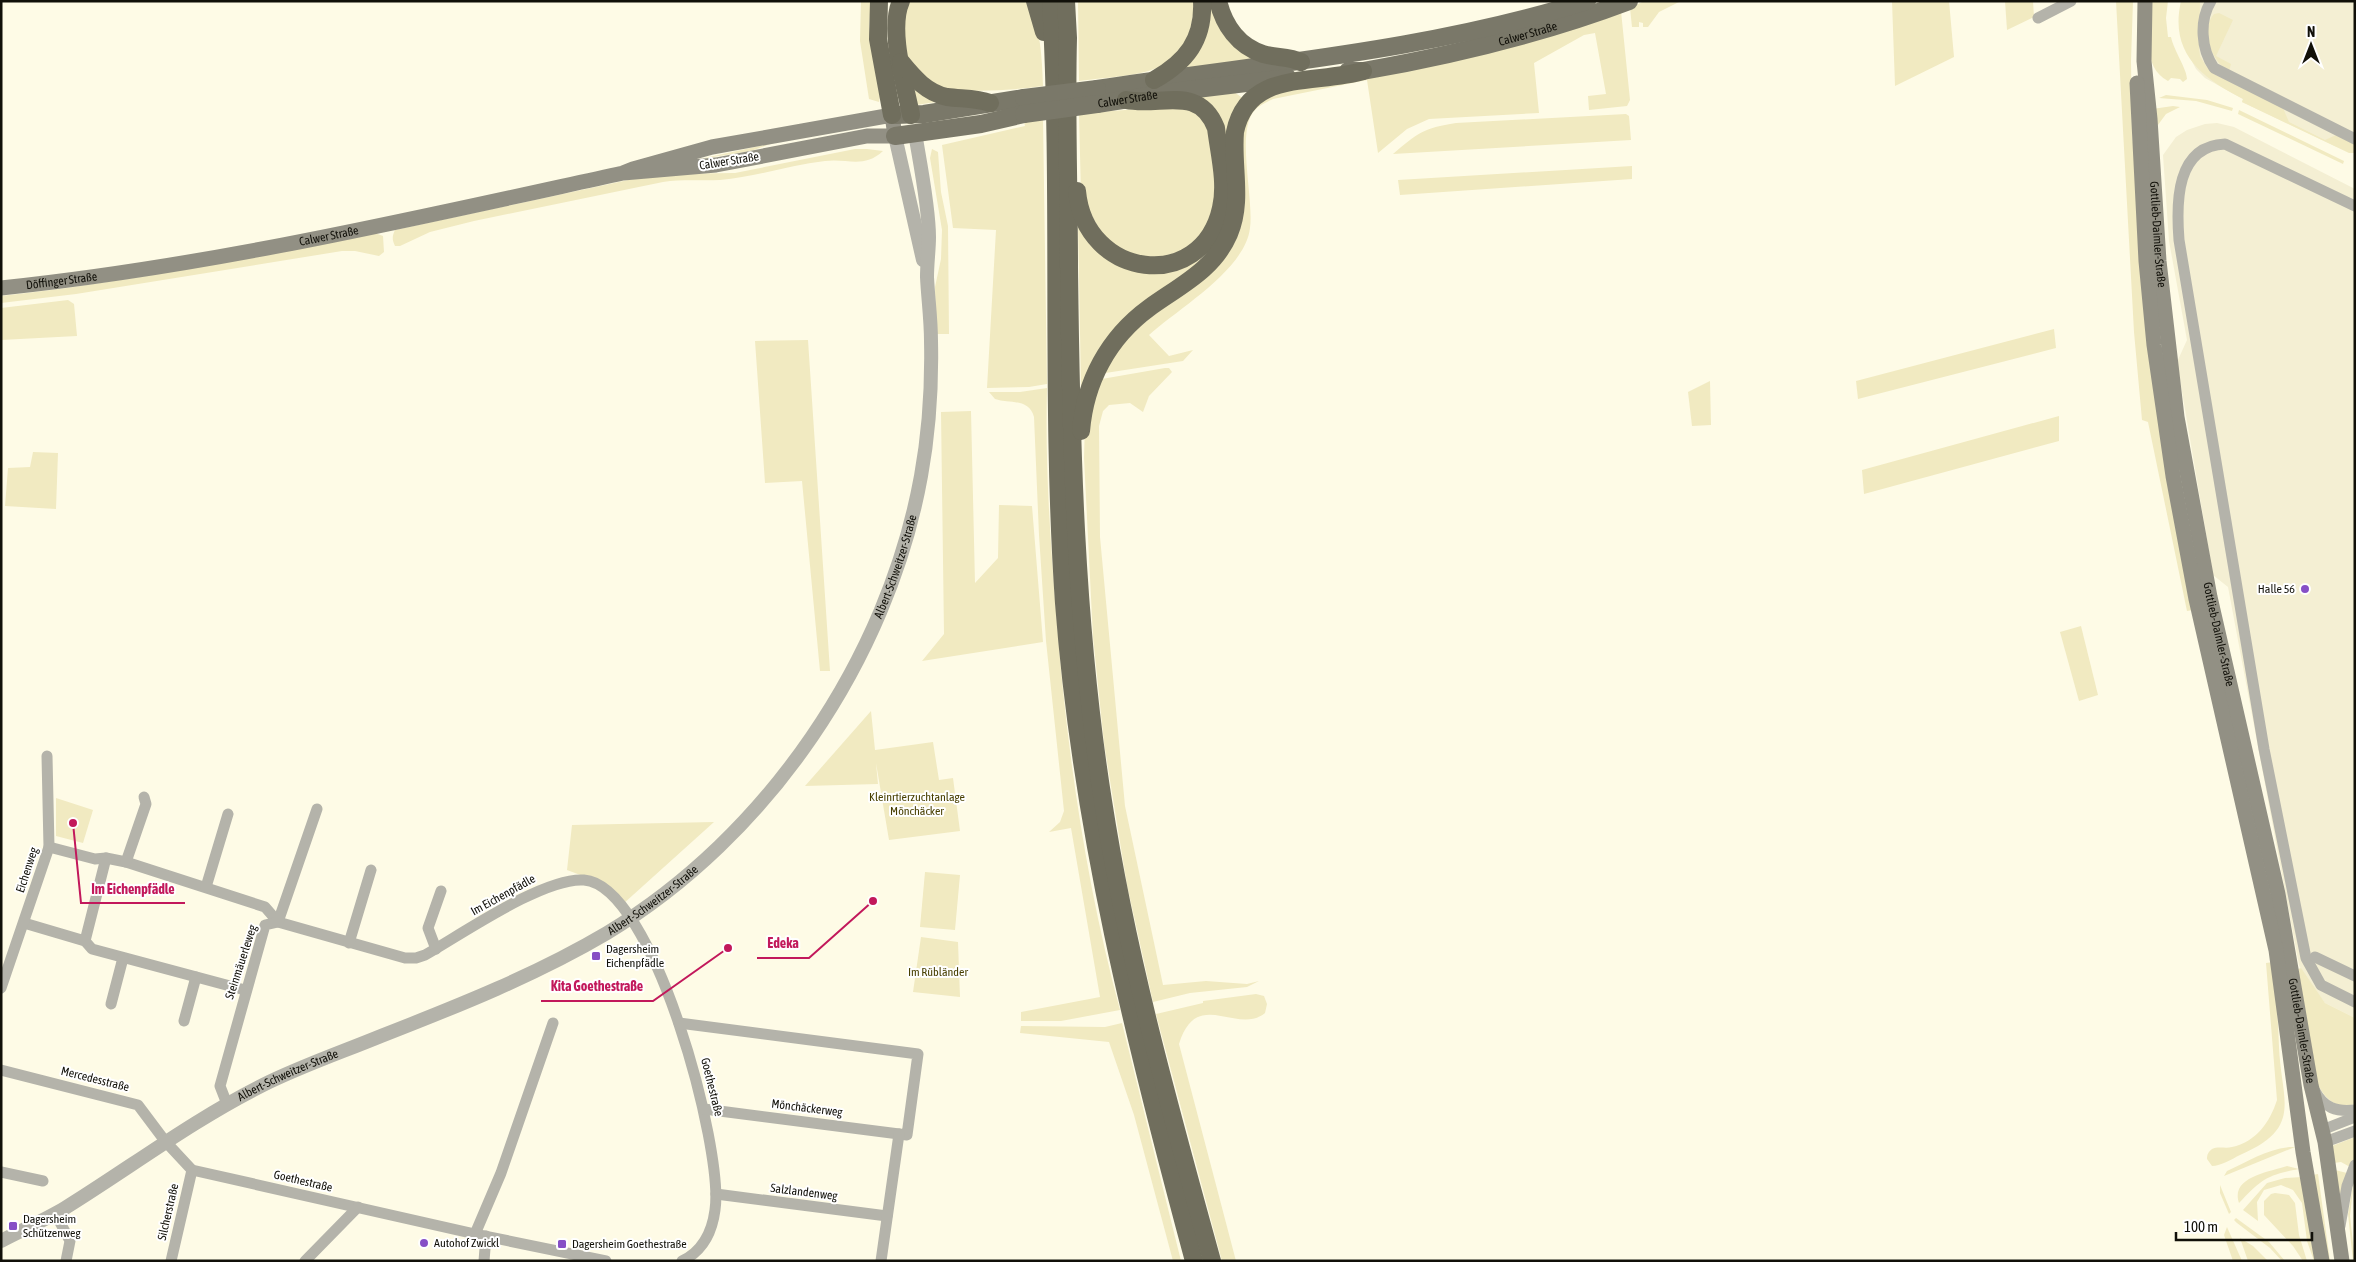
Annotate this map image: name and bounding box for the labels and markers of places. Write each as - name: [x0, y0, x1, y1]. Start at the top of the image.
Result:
- place label: Halle 56: [2258, 582, 2295, 596]
- marker: Halle 56: [2299, 583, 2311, 595]
- callout: Im Eichenpfädle: [81, 874, 185, 903]
- callout: Edeka: [757, 929, 809, 958]
- place label: Dagersheim Eichenpfädle: [606, 942, 664, 970]
- marker: Dagersheim Eichenpfädle: [590, 950, 602, 962]
- callout: Kita Goethestraße: [541, 972, 653, 1001]
- place label: Dagersheim Schützenweg: [23, 1212, 82, 1240]
- marker: Dagersheim Schützenweg: [7, 1220, 19, 1232]
- place label: Autohof Zwickl: [434, 1236, 500, 1250]
- marker: Autohof Zwickl: [418, 1237, 430, 1249]
- place label: Dagersheim Goethestraße: [572, 1237, 687, 1251]
- marker: Dagersheim Goethestraße: [556, 1238, 568, 1250]

